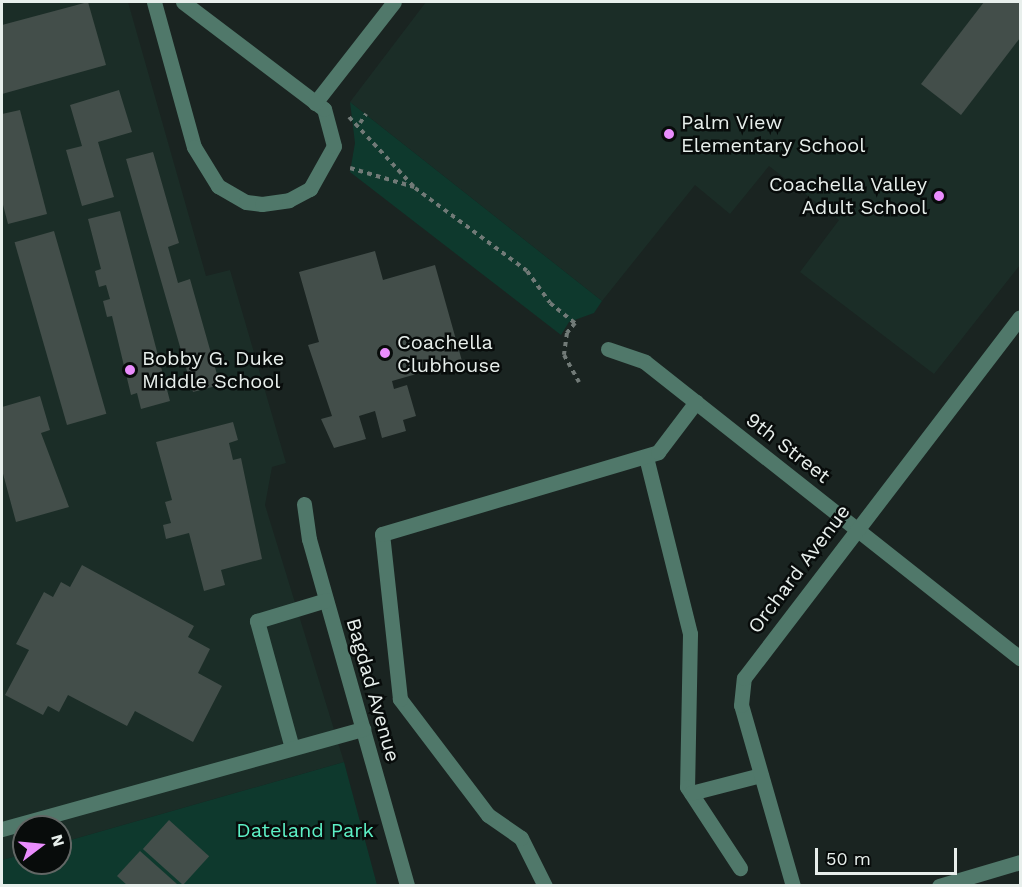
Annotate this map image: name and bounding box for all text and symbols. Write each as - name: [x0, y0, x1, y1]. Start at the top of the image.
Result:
- place label: Palm View Elementary School: [681, 110, 866, 157]
- marker: Palm View Elementary School: [662, 127, 676, 141]
- place label: Coachella Valley Adult School: [768, 172, 927, 219]
- marker: Coachella Valley Adult School: [932, 189, 946, 203]
- place label: Coachella Clubhouse: [397, 330, 501, 377]
- place label: Bobby G. Duke Middle School: [142, 346, 285, 393]
- marker: Coachella Clubhouse: [378, 346, 392, 360]
- marker: Bobby G. Duke Middle School: [123, 363, 137, 377]
- street label: 9th Street: [741, 408, 835, 488]
- street label: Orchard Avenue: [743, 500, 855, 638]
- street label: Bagdad Avenue: [341, 615, 405, 765]
- north arrow: [12, 815, 72, 875]
- park label: Dateland Park: [236, 818, 374, 842]
- text: N: [47, 832, 69, 849]
- scale bar: [818, 836, 960, 874]
- text: 50 m: [826, 848, 871, 869]

